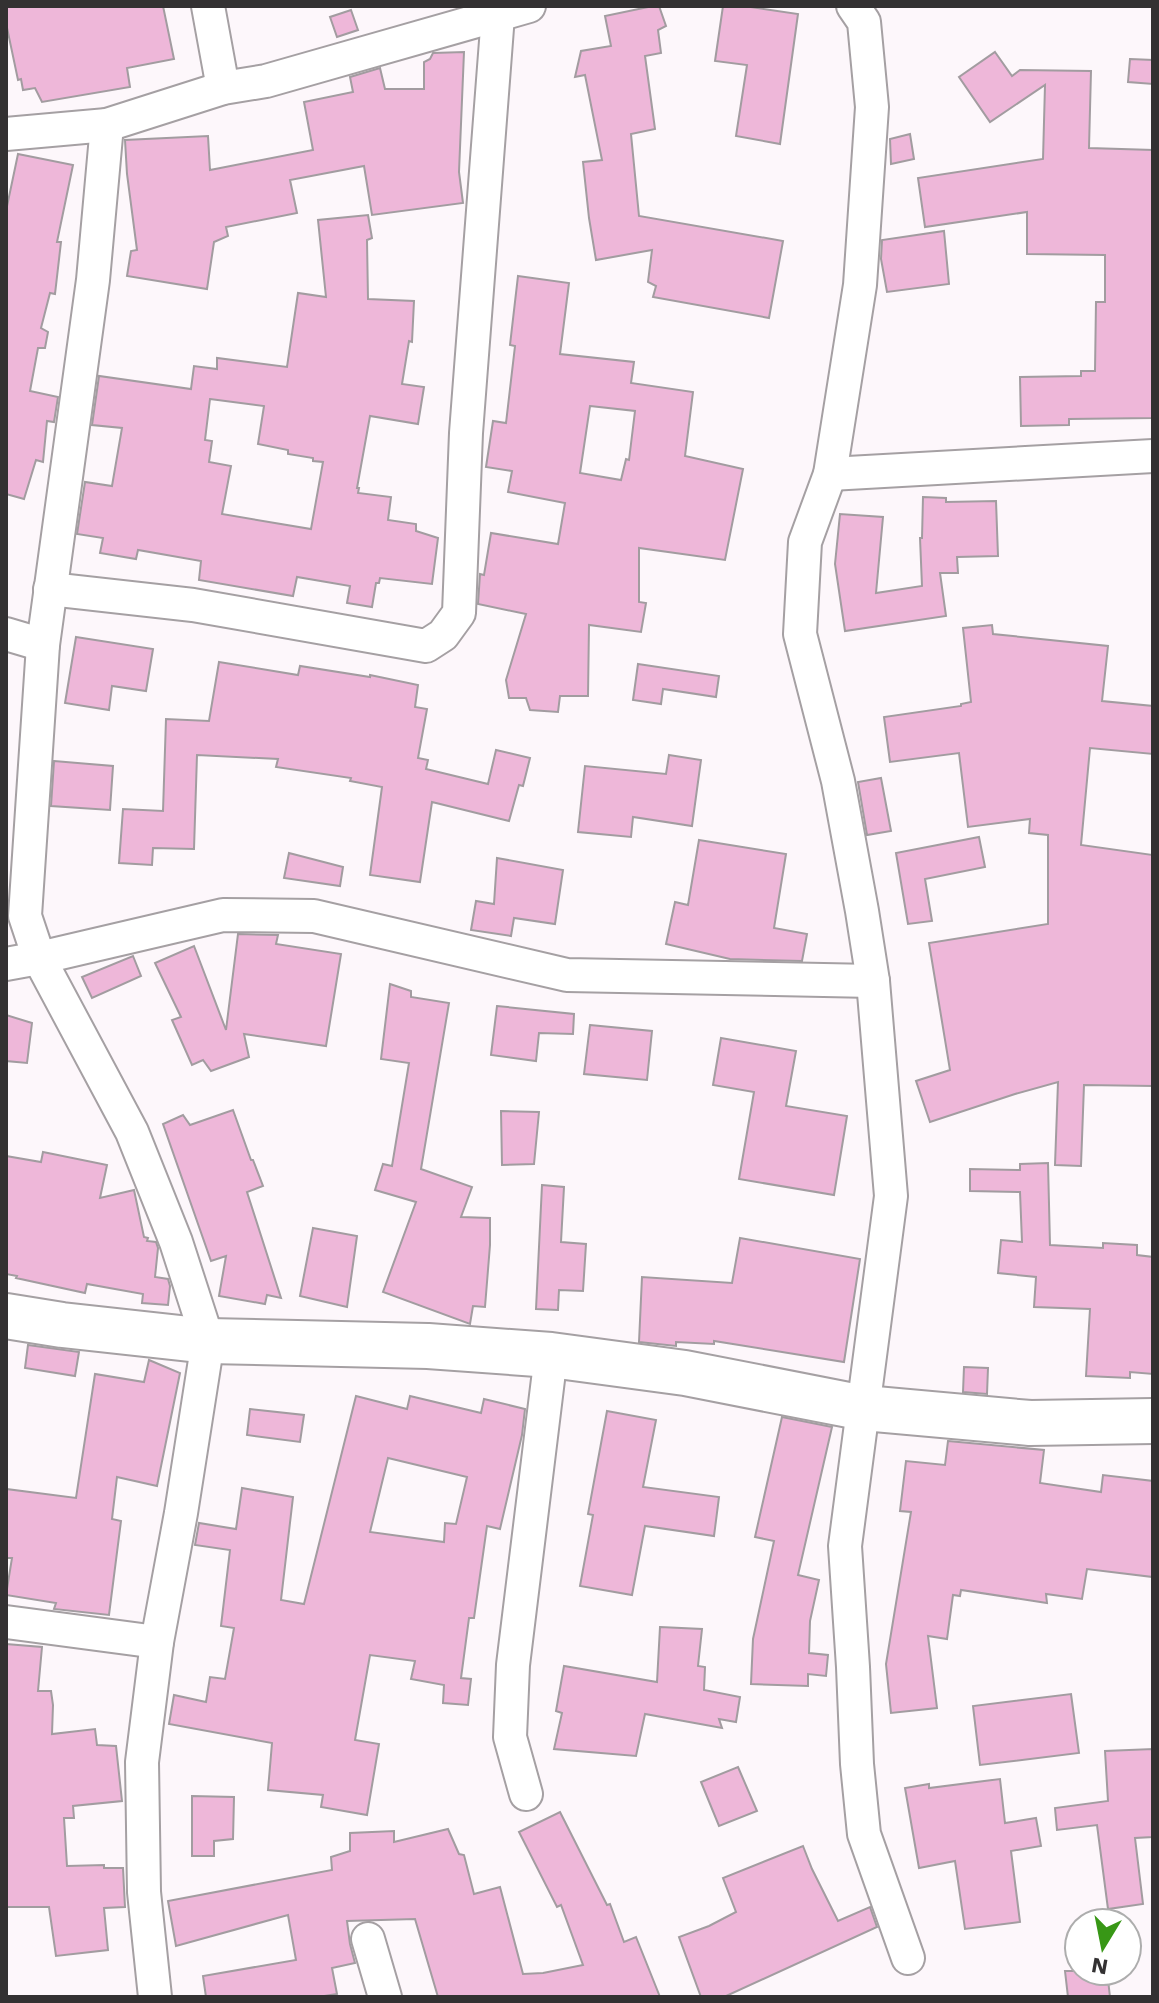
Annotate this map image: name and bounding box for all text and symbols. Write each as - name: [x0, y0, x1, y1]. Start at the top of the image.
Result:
- north arrow: [1063, 1907, 1143, 1987]
- text: N: [1089, 1952, 1110, 1980]

